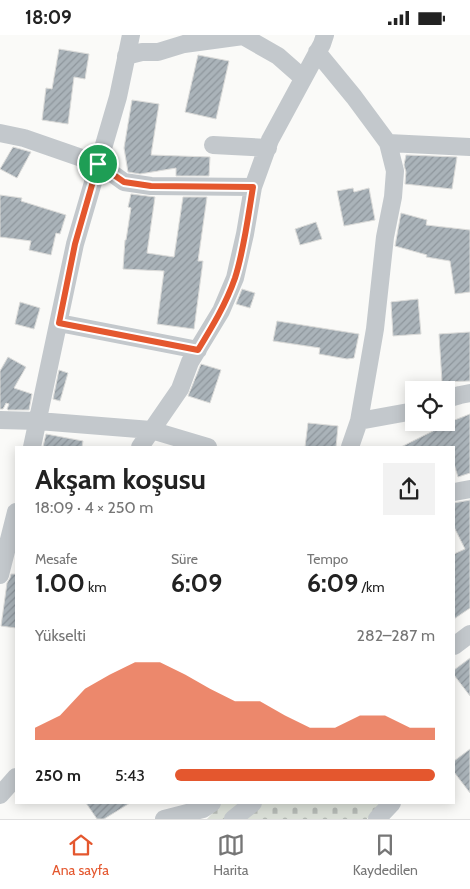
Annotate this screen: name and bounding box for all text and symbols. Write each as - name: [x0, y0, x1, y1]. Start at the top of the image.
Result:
- text: 18:09: [25, 6, 72, 29]
- pin: [77, 143, 119, 185]
- icon: arrive: [84, 150, 112, 178]
- map controls: [405, 381, 455, 431]
- button: locate: [405, 381, 455, 431]
- text: Akşam koşusu: [35, 462, 206, 496]
- button: share: [383, 463, 435, 515]
- text: 18:09 · 4 × 250 m: [35, 498, 153, 517]
- text: Mesafe: [35, 550, 77, 568]
- text: Süre: [171, 550, 198, 568]
- text: Tempo: [307, 550, 348, 568]
- text: 1.00: [35, 568, 85, 598]
- text: 6:09: [171, 568, 222, 598]
- text: 6:09: [307, 568, 358, 598]
- text: km: [85, 578, 107, 596]
- text: /km: [358, 578, 385, 596]
- text: Yükselti: [35, 626, 86, 645]
- text: 282–287 m: [357, 626, 435, 645]
- text: 250 m: [35, 766, 81, 785]
- text: 5:43: [115, 766, 145, 785]
- tab: Ana sayfa: [52, 831, 109, 879]
- tab: Harita: [213, 831, 249, 879]
- tab: Kaydedilen: [353, 831, 418, 879]

